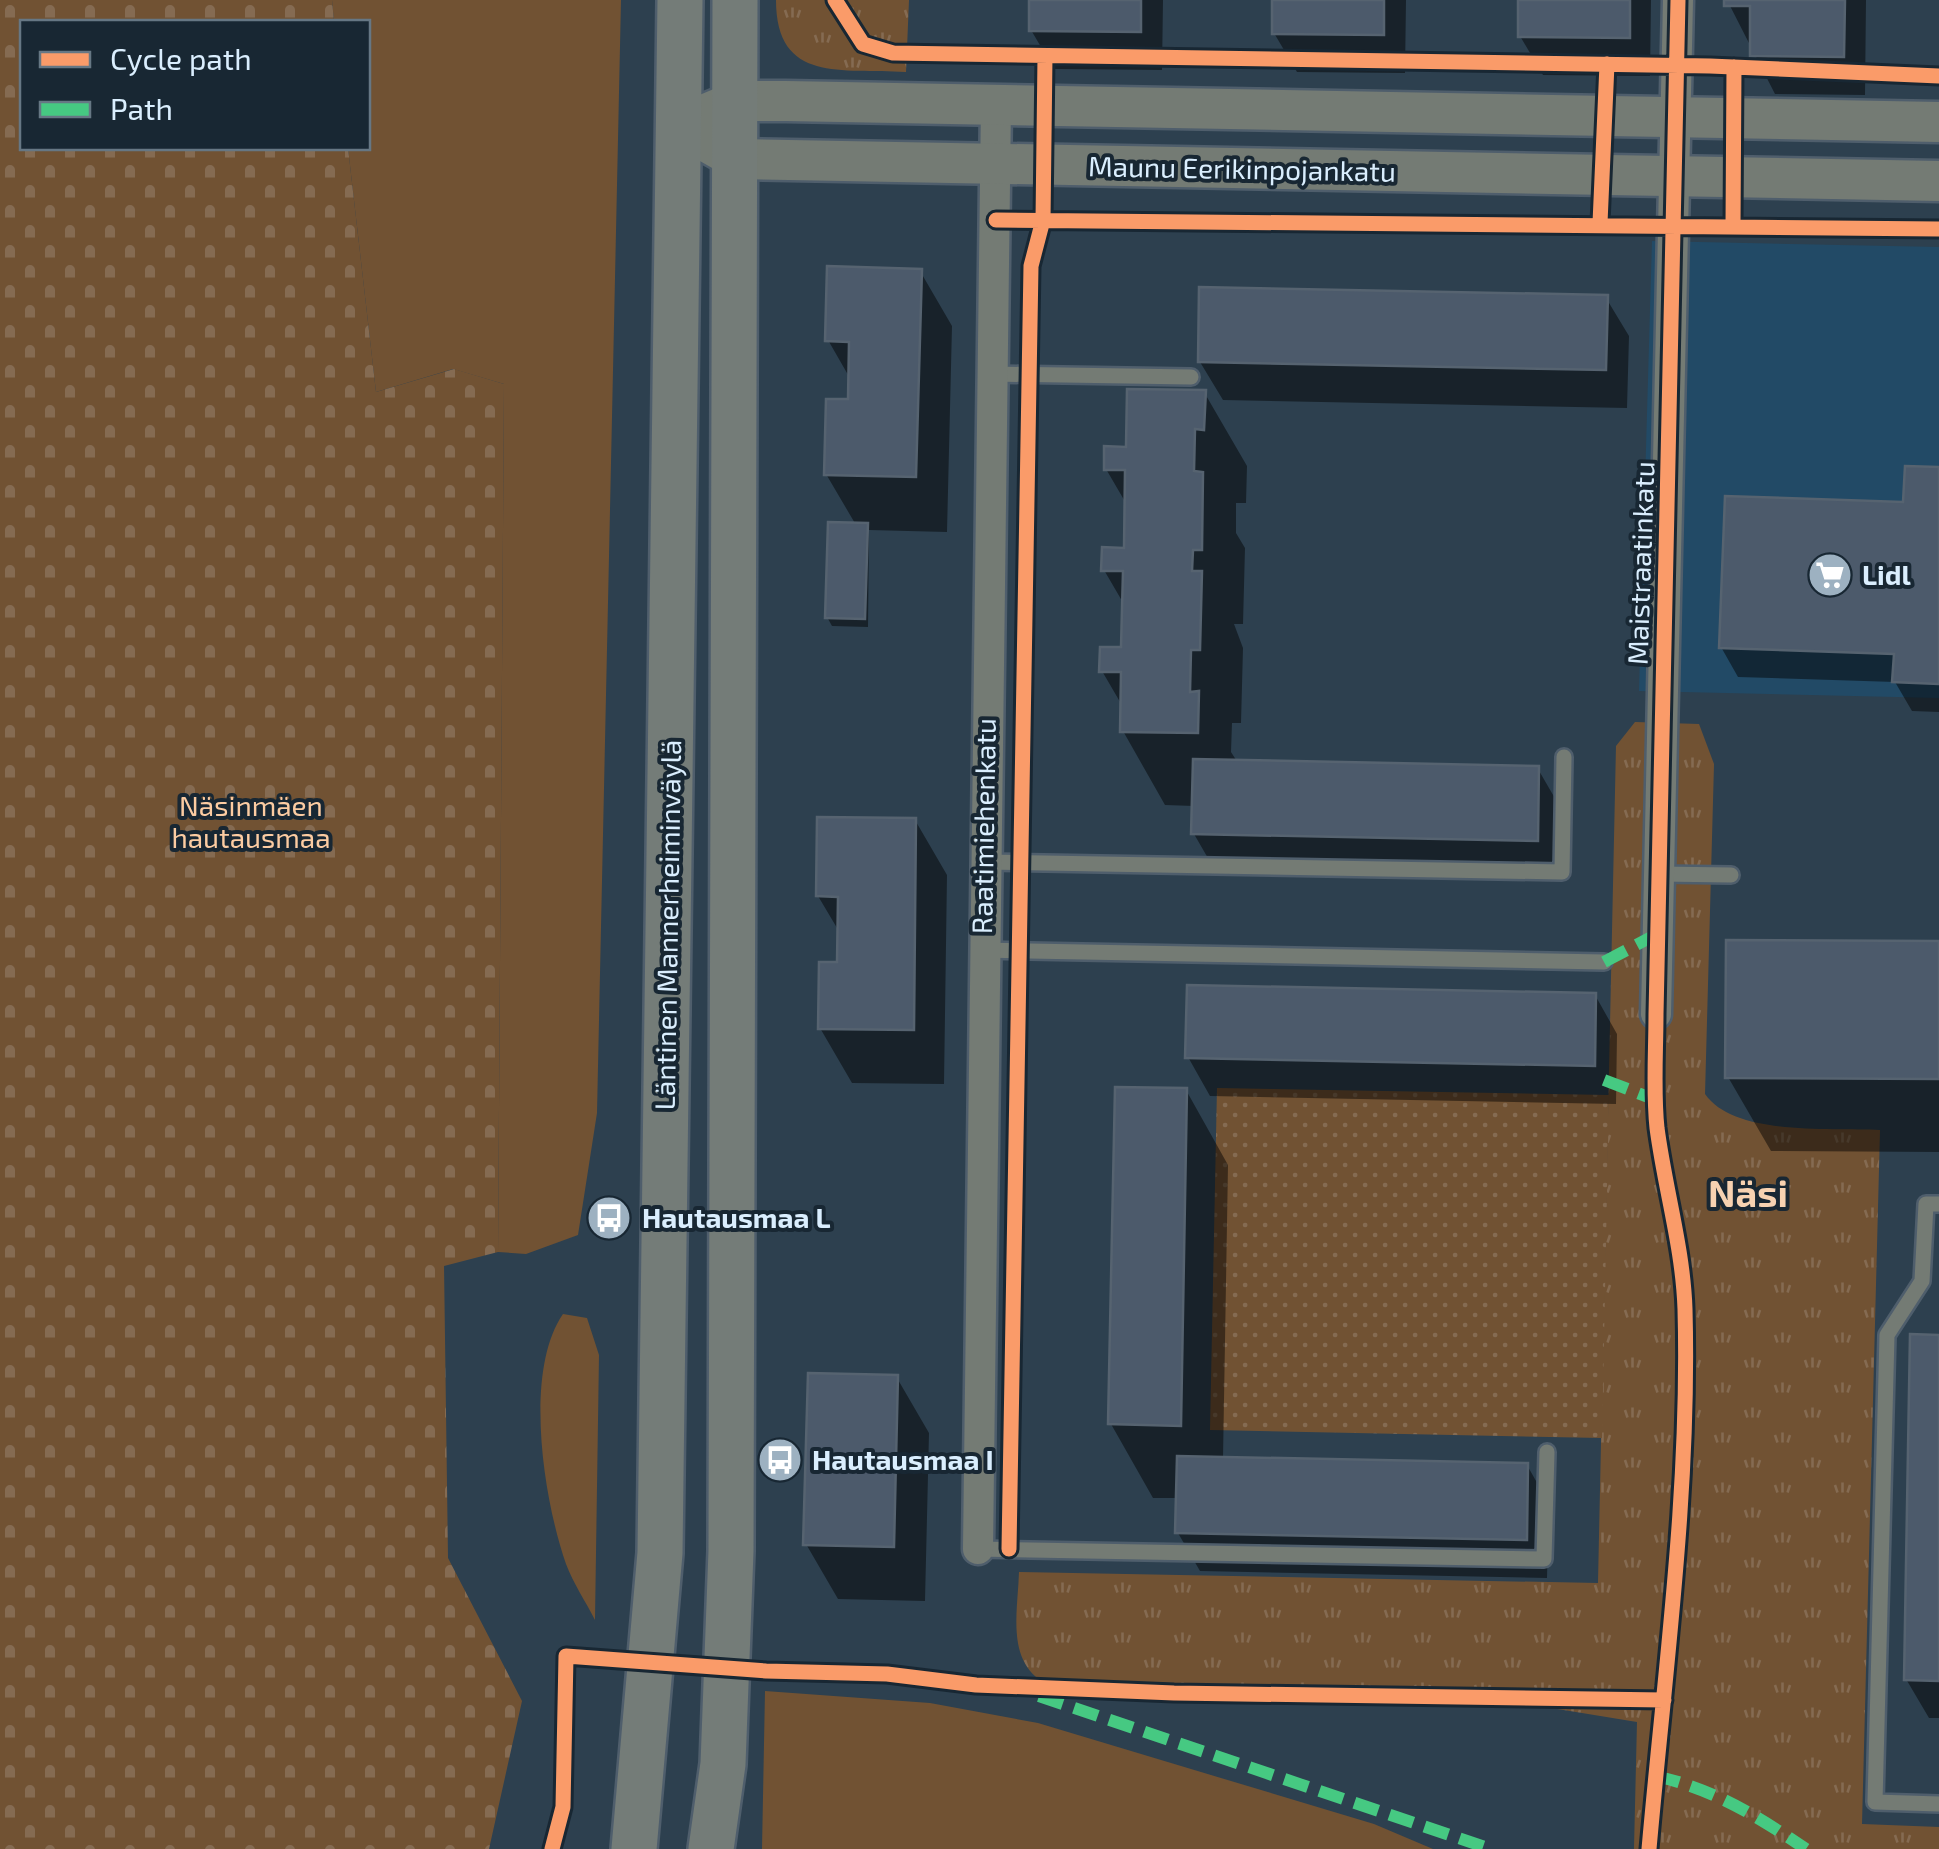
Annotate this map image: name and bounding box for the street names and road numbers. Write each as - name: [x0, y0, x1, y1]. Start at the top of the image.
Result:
- street label: Maunu Eerikinpojankatu: [1088, 148, 1396, 188]
- street label: Maistraatinkatu: [1619, 460, 1661, 665]
- street label: Raatimiehenkatu: [964, 718, 1002, 934]
- street label: Läntinen Mannerheiminväylä: [647, 739, 687, 1111]

